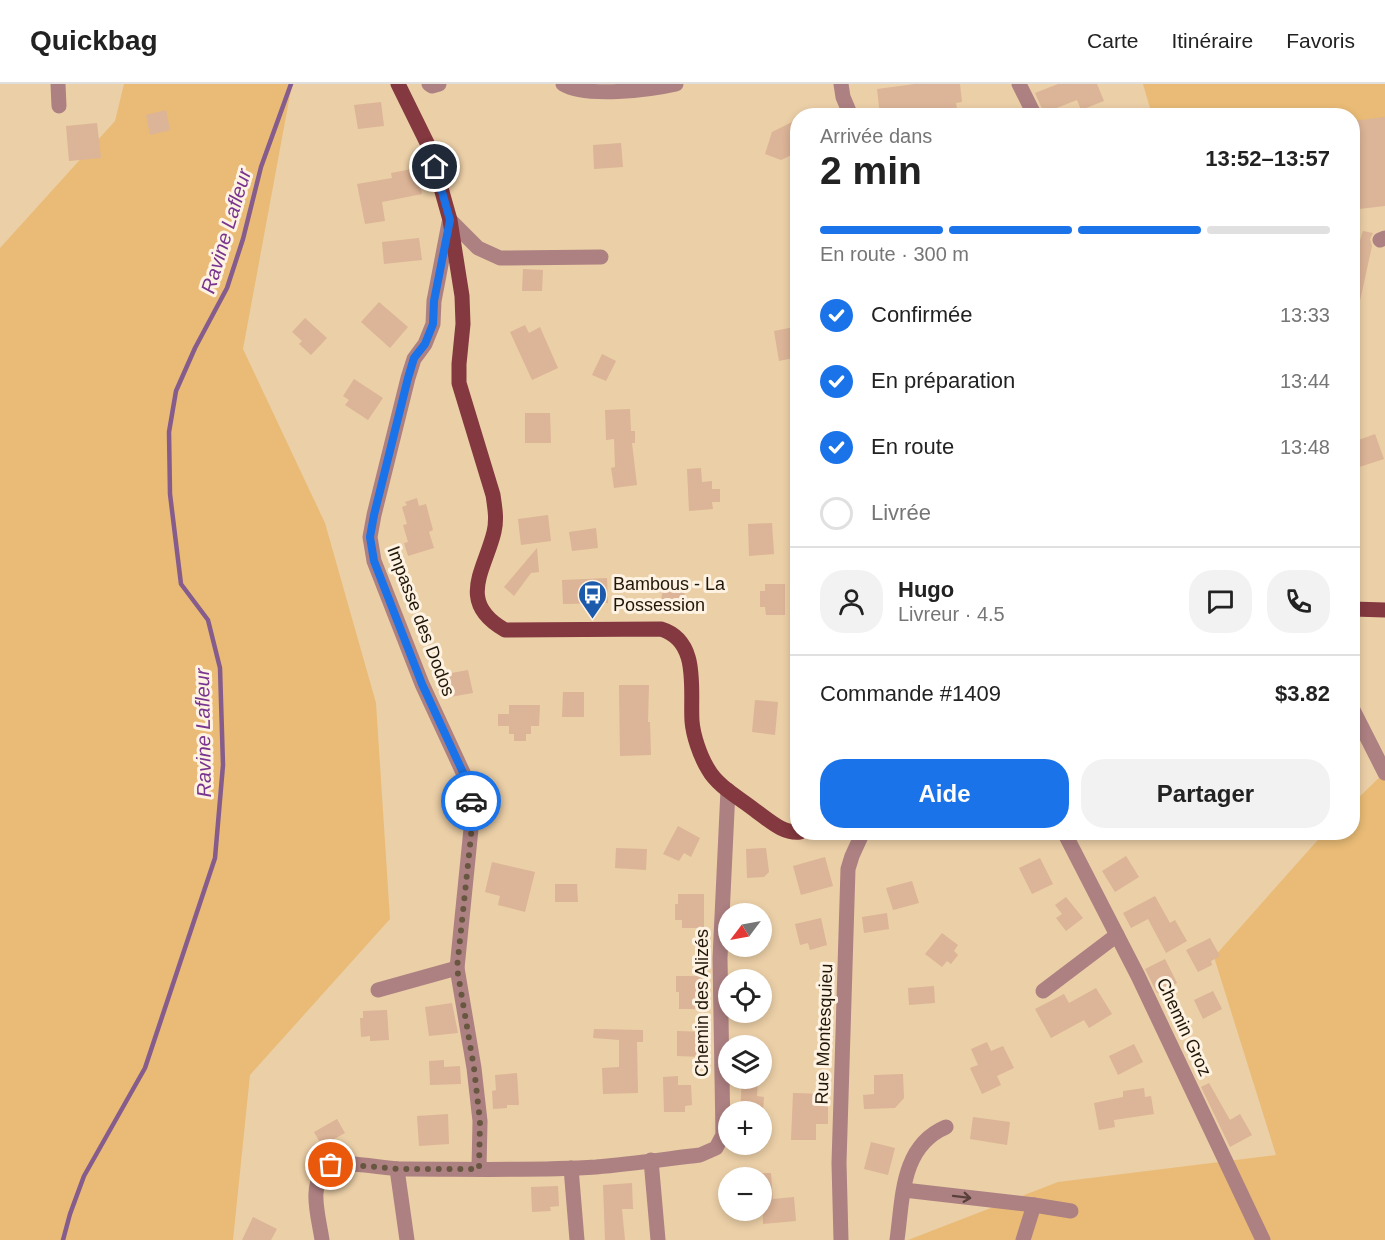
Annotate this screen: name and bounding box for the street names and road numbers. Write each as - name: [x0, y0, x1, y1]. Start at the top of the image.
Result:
- street label: Impasse des Dodos: [383, 543, 459, 699]
- street label: Chemin des Alizés: [692, 929, 712, 1077]
- street label: Rue Montesquieu: [812, 963, 836, 1105]
- street label: Chemin Groz: [1153, 975, 1215, 1079]

